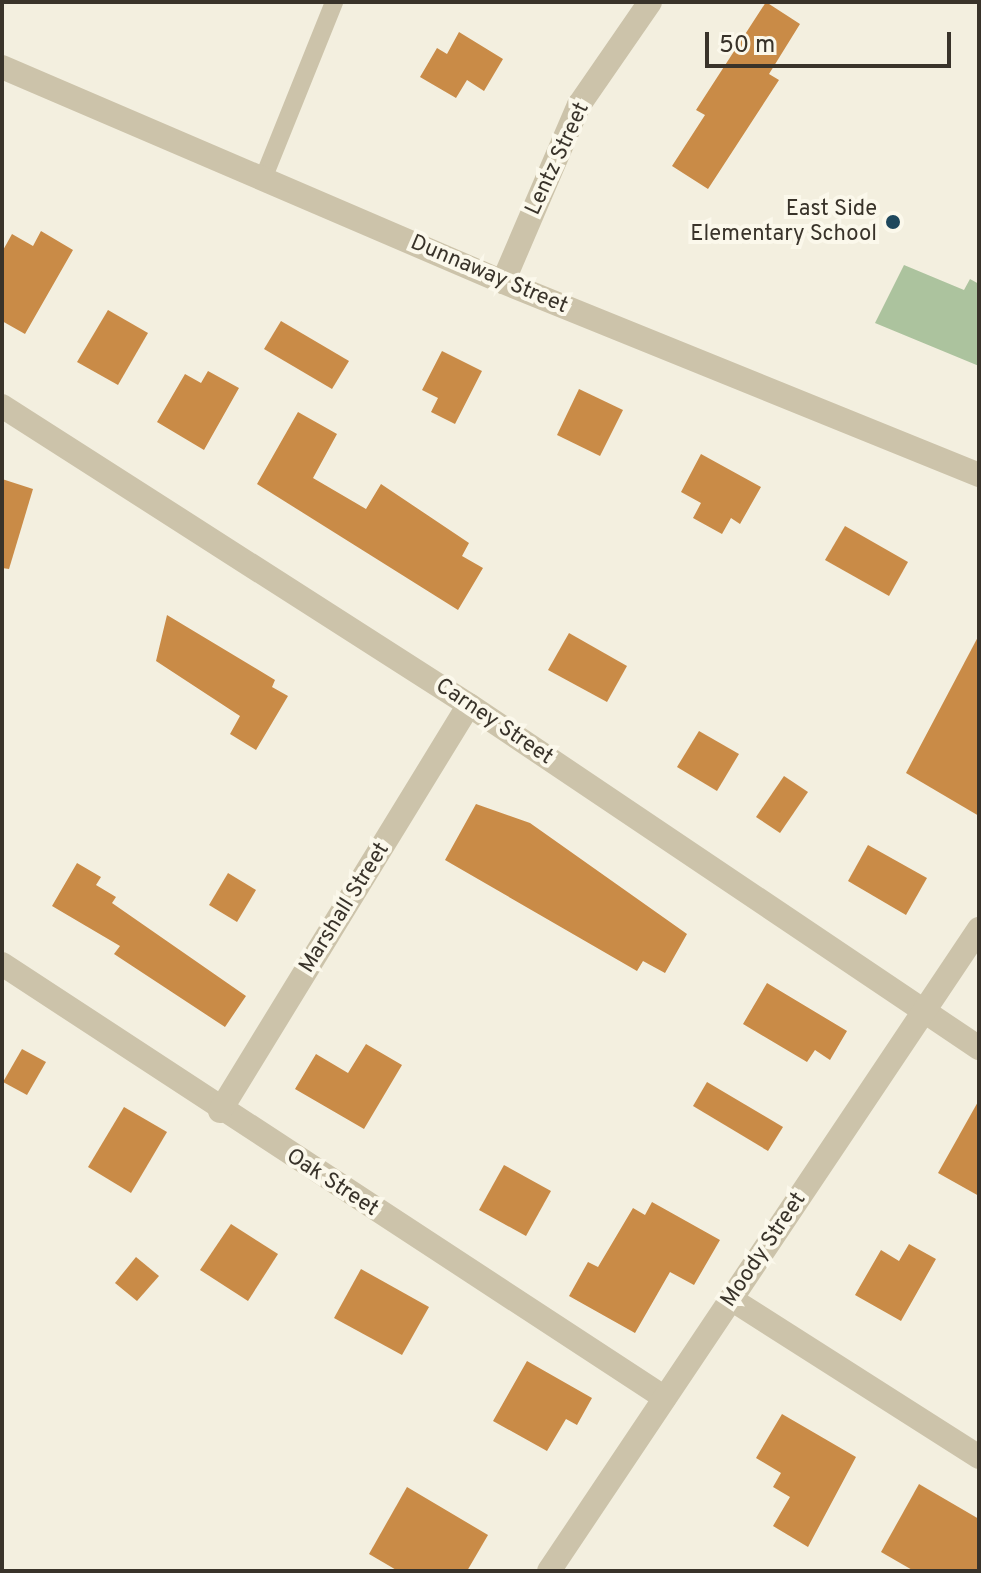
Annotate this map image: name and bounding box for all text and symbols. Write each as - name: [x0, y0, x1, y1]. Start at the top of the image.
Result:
- scale bar: [709, 16, 955, 66]
- text: 50 m: [719, 31, 775, 61]
- street label: Lentz Street: [520, 98, 596, 220]
- place label: East Side Elementary School: [690, 196, 877, 248]
- marker: East Side Elementary School: [884, 213, 902, 231]
- street label: Dunnaway Street: [406, 230, 572, 320]
- street label: Carney Street: [430, 673, 558, 771]
- street label: Marshall Street: [294, 838, 396, 978]
- street label: Oak Street: [281, 1143, 383, 1223]
- street label: Moody Street: [716, 1188, 812, 1312]

